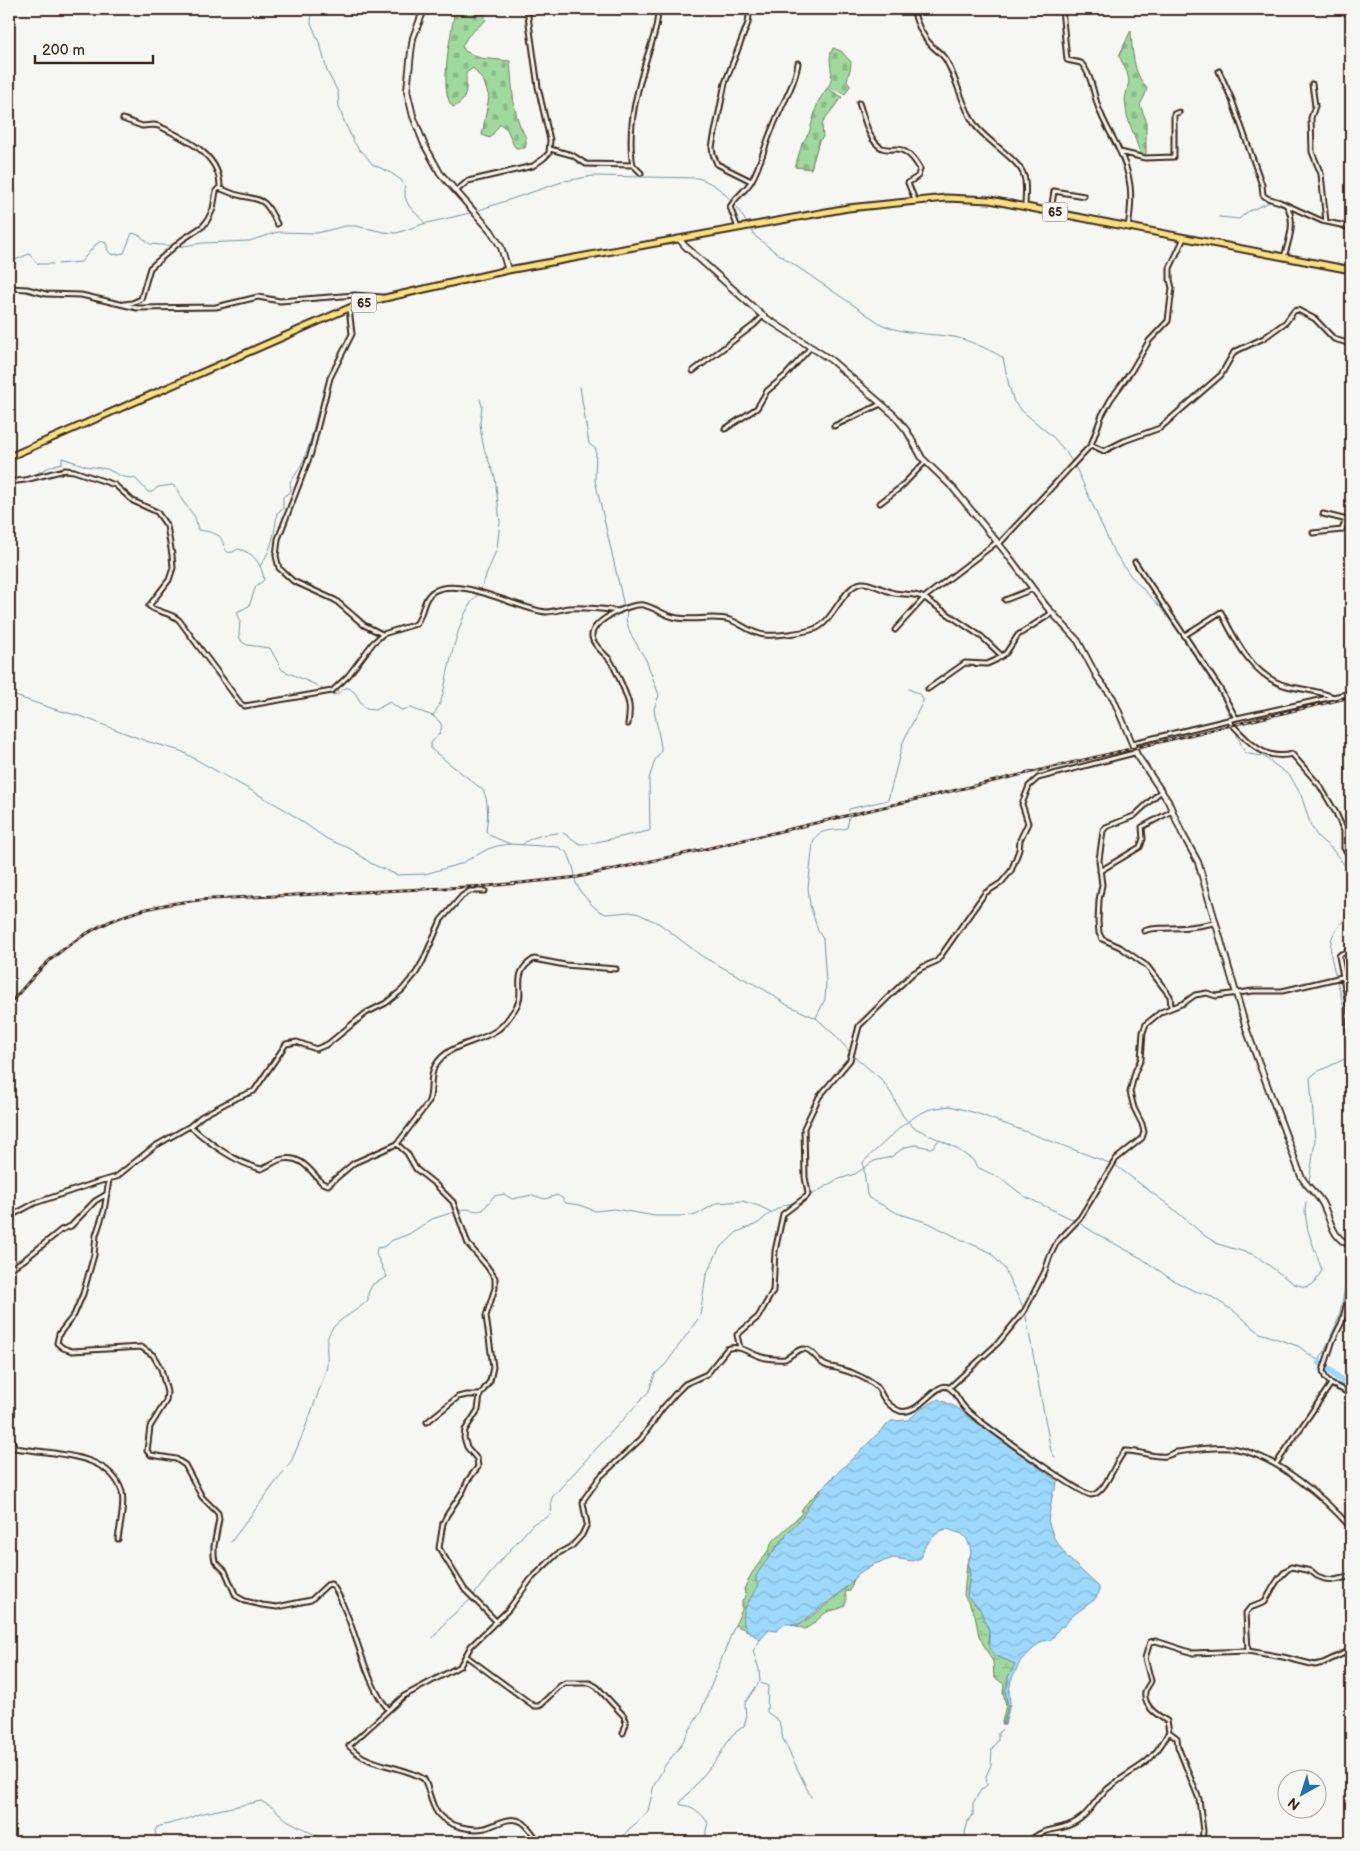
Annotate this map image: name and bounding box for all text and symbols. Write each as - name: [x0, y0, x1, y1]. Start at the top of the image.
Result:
- scale bar: [35, 32, 152, 64]
- text: 200 m: [42, 41, 85, 60]
- road number: 65: [1042, 202, 1068, 222]
- road number: 65: [352, 294, 376, 312]
- north arrow: [1278, 1768, 1328, 1818]
- text: N: [1285, 1794, 1304, 1814]

